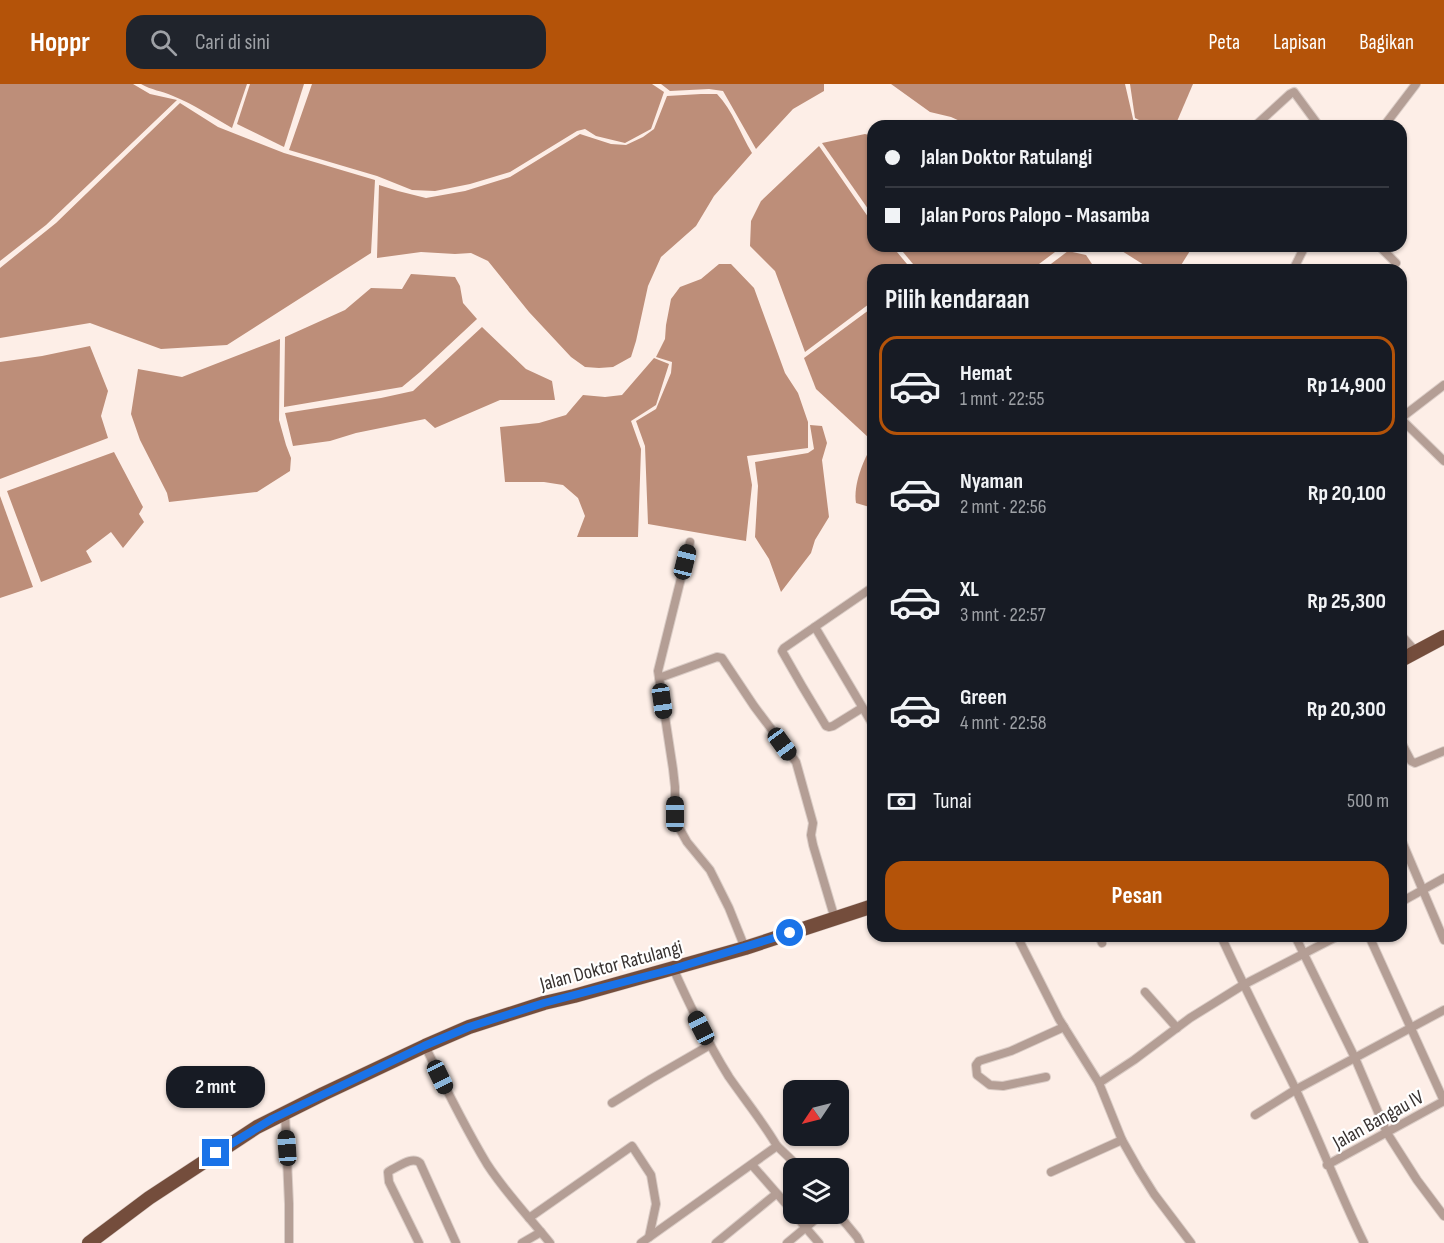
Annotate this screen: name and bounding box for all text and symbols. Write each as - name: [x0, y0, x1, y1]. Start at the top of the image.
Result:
- search box: [126, 15, 546, 69]
- text: Hoppr: [30, 26, 90, 59]
- icon: search: [147, 26, 180, 59]
- text: Cari di sini: [195, 29, 270, 56]
- text: Peta: [1209, 30, 1240, 55]
- text: Lapisan: [1273, 30, 1326, 55]
- text: Bagikan: [1359, 30, 1414, 55]
- text: Jalan Doktor Ratulangi: [921, 144, 1092, 171]
- text: Jalan Poros Palopo - Masamba: [921, 202, 1150, 229]
- text: Pilih kendaraan: [885, 284, 1030, 316]
- icon: car: [888, 359, 942, 413]
- text: Hemat: [960, 360, 1012, 387]
- text: Rp 14,900: [1307, 372, 1386, 399]
- text: 1 mnt · 22:55: [960, 387, 1044, 411]
- icon: car: [888, 467, 942, 521]
- text: Nyaman: [960, 468, 1023, 495]
- text: Rp 20,100: [1308, 480, 1386, 507]
- text: 2 mnt · 22:56: [960, 495, 1046, 519]
- car: [672, 542, 698, 582]
- icon: car: [888, 575, 942, 629]
- text: XL: [960, 576, 979, 603]
- text: Rp 25,300: [1307, 588, 1386, 615]
- text: 3 mnt · 22:57: [960, 603, 1046, 627]
- car: [651, 682, 673, 720]
- icon: car: [888, 683, 942, 737]
- text: Green: [960, 684, 1007, 711]
- text: Rp 20,300: [1307, 696, 1386, 723]
- text: 4 mnt · 22:58: [960, 711, 1047, 735]
- car: [764, 724, 800, 764]
- icon: cash: [885, 785, 918, 818]
- text: Tunai: [933, 788, 972, 815]
- text: 500 m: [1347, 789, 1389, 813]
- car: [666, 796, 684, 832]
- button: Pesan: [885, 861, 1389, 930]
- route start: [776, 919, 803, 946]
- street label: Jalan Doktor Ratulangi: [536, 935, 685, 997]
- car: [685, 1008, 717, 1048]
- car: [424, 1057, 456, 1097]
- callout: 2 mnt: [166, 1066, 266, 1108]
- text: 2 mnt: [195, 1075, 236, 1099]
- north arrow: [783, 1080, 849, 1146]
- map controls: [783, 1080, 849, 1224]
- street label: Jalan Bangau IV: [1328, 1085, 1428, 1155]
- car: [277, 1129, 297, 1167]
- route end: [202, 1139, 229, 1166]
- button: layers: [783, 1158, 849, 1224]

